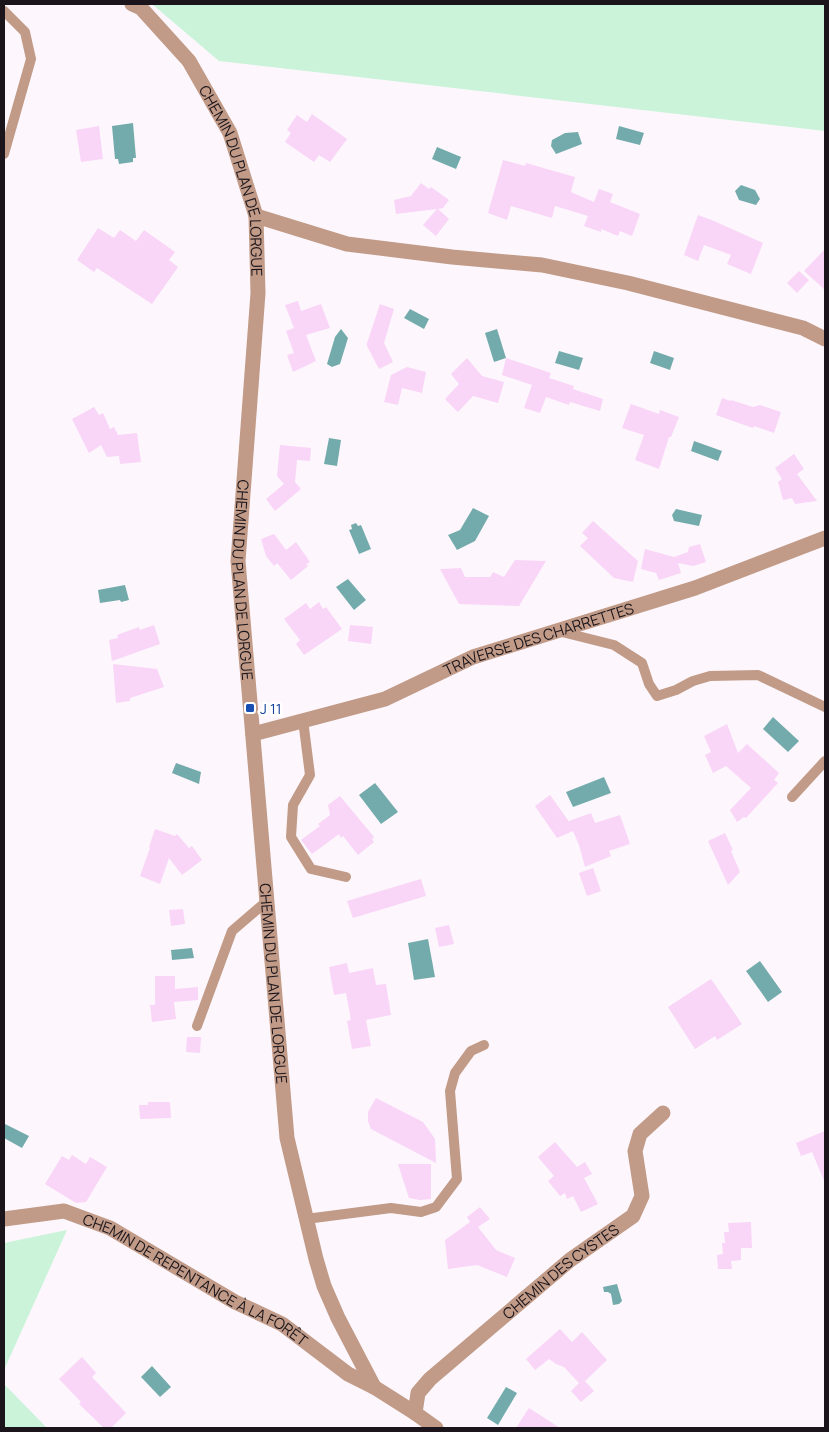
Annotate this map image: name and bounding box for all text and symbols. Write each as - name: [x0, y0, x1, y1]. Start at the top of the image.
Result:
- street label: CHEMIN DU PLAN DE LORGUE: [194, 81, 268, 277]
- street label: CHEMIN DU PLAN DE LORGUE: [227, 479, 259, 681]
- street label: TRAVERSE DES CHARRETTES: [440, 597, 636, 680]
- place label: J 11: [260, 698, 282, 719]
- marker: J 11: [244, 702, 256, 714]
- street label: CHEMIN DU PLAN DE LORGUE: [255, 882, 293, 1085]
- street label: CHEMIN DE REPENTANCE À LA FORÊT: [80, 1208, 312, 1351]
- street label: CHEMIN DES CYSTES: [498, 1219, 623, 1324]

